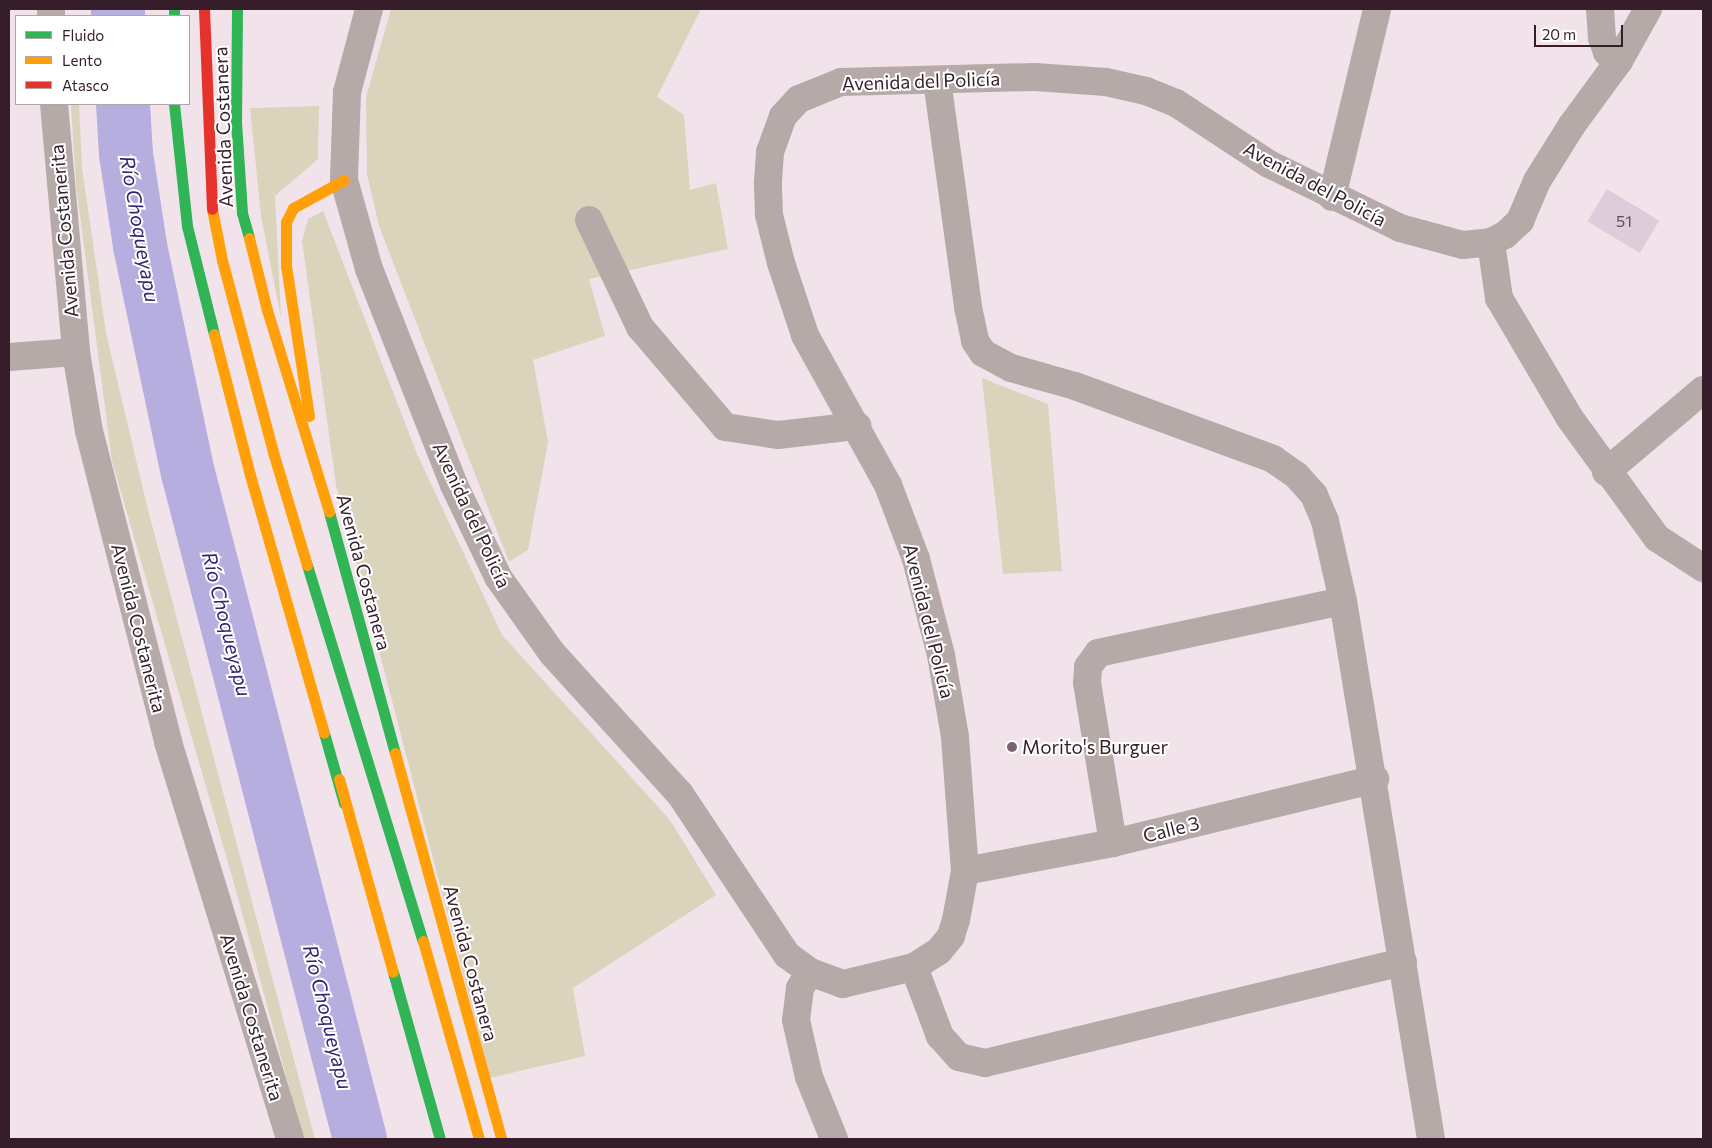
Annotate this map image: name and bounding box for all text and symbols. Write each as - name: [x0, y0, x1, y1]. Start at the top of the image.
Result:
- legend: [15, 15, 190, 105]
- scale bar: [1537, 15, 1626, 47]
- text: 20 m: [1542, 25, 1576, 43]
- text: Fluido: [62, 26, 104, 44]
- street label: Avenida Costanera: [209, 46, 237, 208]
- text: Lento: [62, 51, 102, 69]
- street label: Avenida del Policía: [841, 67, 1001, 95]
- text: Atasco: [62, 76, 109, 94]
- street label: Avenida del Policía: [1240, 137, 1390, 231]
- street label: Avenida Costanerita: [45, 143, 83, 319]
- water label: Río Choqueyapu: [115, 154, 165, 304]
- house number: 51: [1616, 211, 1632, 231]
- street label: Avenida del Policía: [428, 438, 516, 592]
- street label: Avenida Costanera: [332, 491, 396, 653]
- street label: Avenida Costanerita: [107, 541, 171, 715]
- street label: Avenida del Policía: [899, 541, 959, 701]
- water label: Río Choqueyapu: [197, 549, 257, 699]
- place label: Morito's Burguer: [1022, 736, 1168, 758]
- marker: Morito's Burguer: [1006, 741, 1018, 753]
- street label: Calle 3: [1141, 811, 1201, 847]
- street label: Avenida Costanera: [439, 882, 503, 1044]
- street label: Avenida Costanerita: [216, 931, 288, 1103]
- water label: Río Choqueyapu: [298, 942, 358, 1092]

